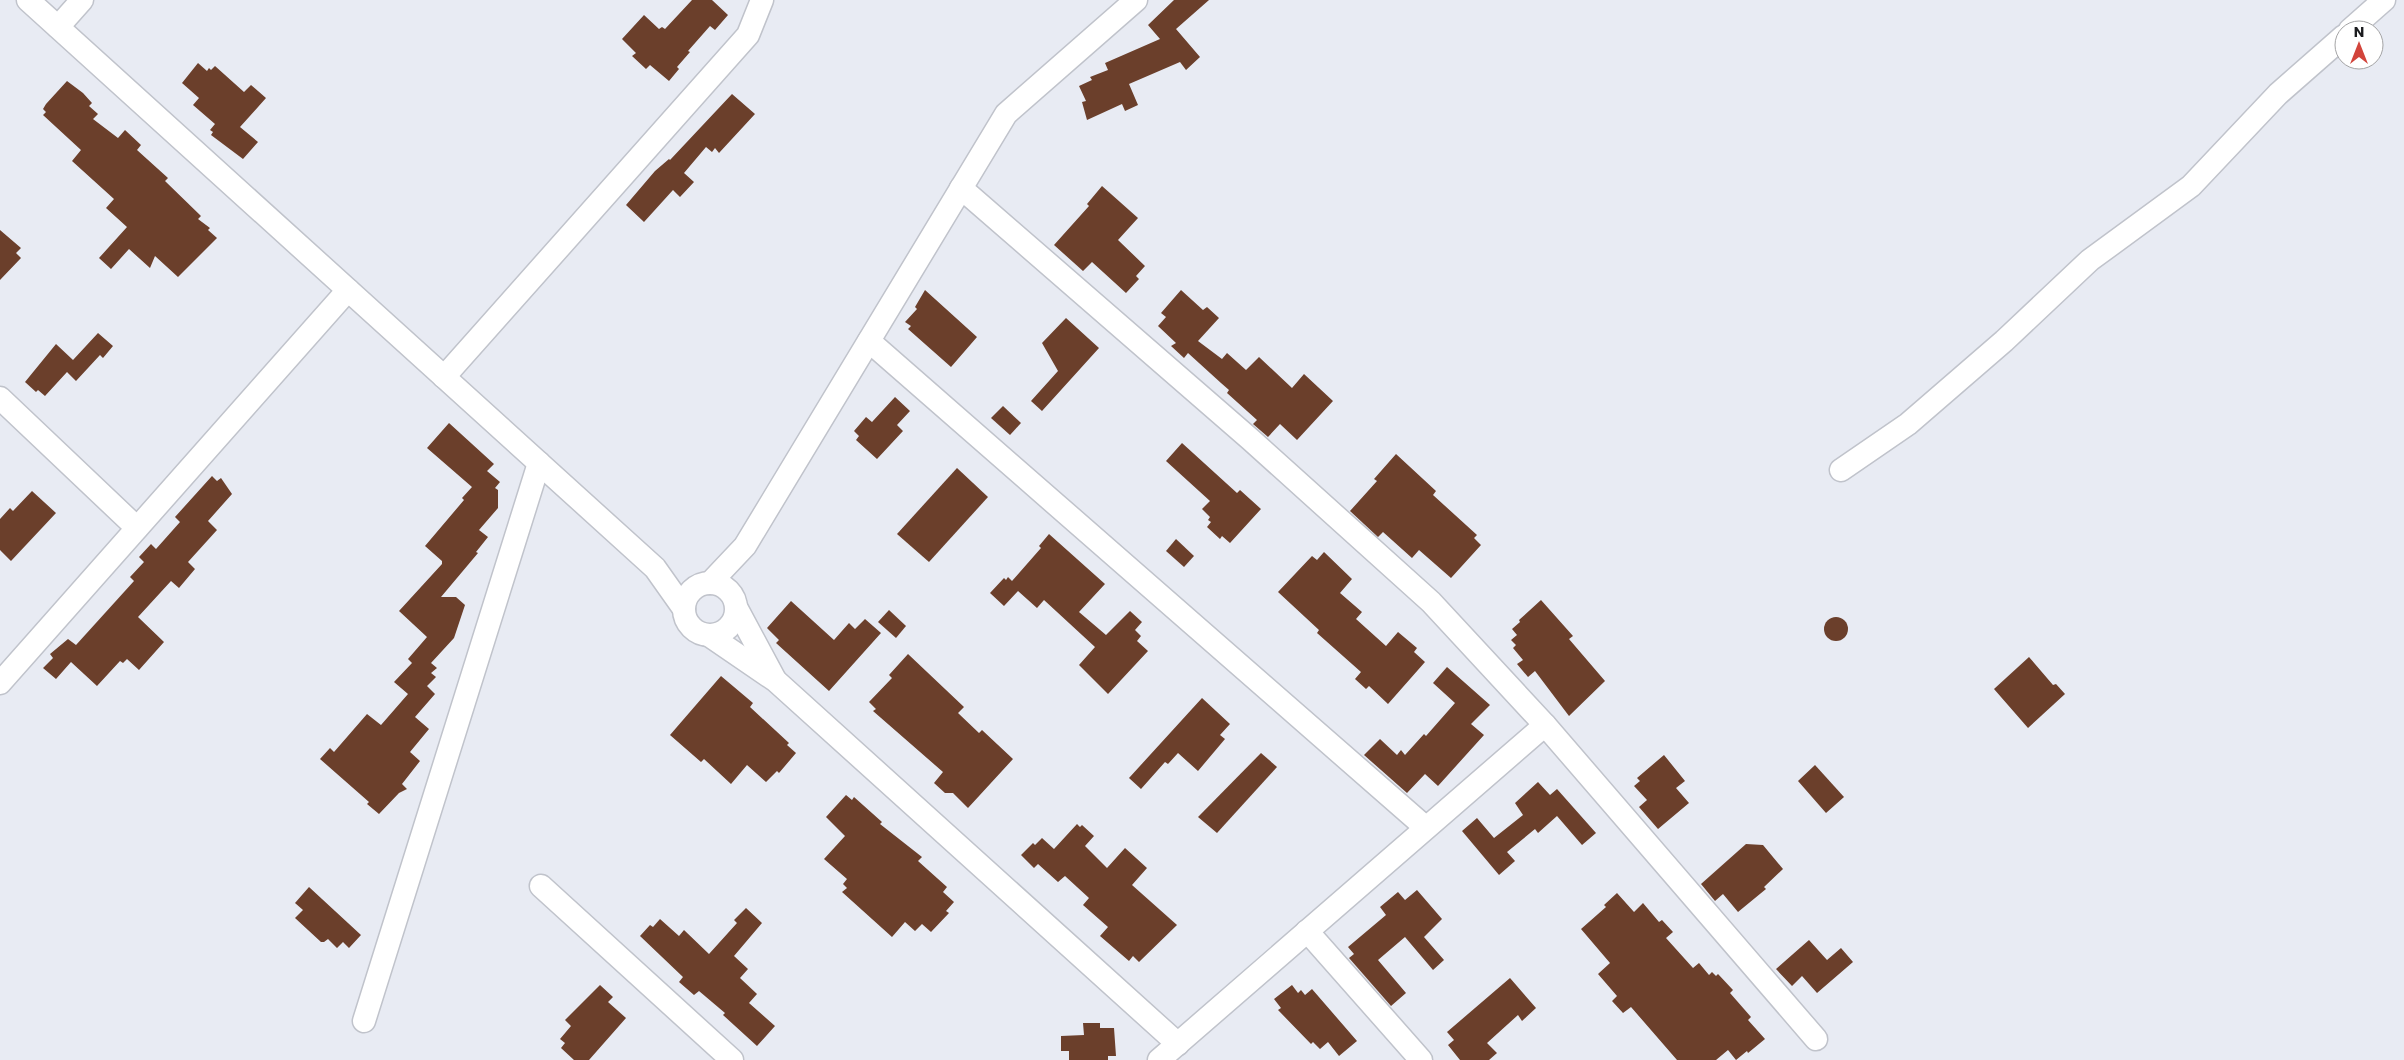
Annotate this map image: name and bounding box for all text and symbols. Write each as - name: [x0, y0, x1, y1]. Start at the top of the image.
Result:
- north arrow: [2334, 20, 2384, 70]
- text: N: [2354, 22, 2364, 42]

